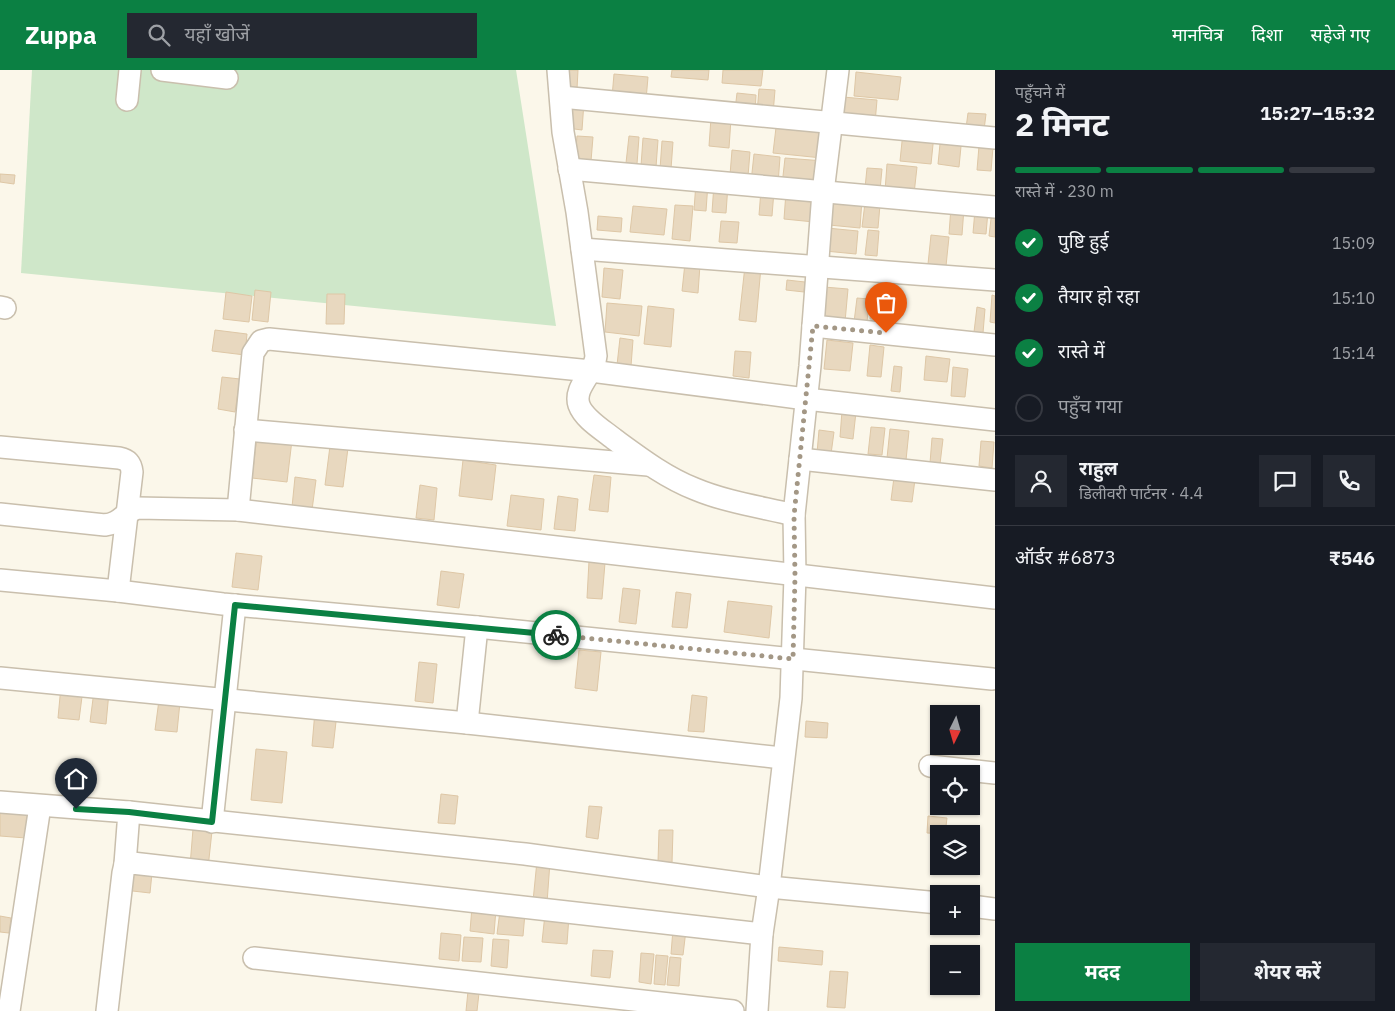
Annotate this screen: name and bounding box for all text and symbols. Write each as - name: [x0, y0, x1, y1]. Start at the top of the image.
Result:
- search box: [127, 13, 477, 58]
- text: Zuppa: [25, 19, 97, 51]
- icon: search: [145, 21, 173, 49]
- text: यहाँ खोजें: [185, 22, 250, 46]
- text: मानचित्र: [1172, 23, 1223, 46]
- text: दिशा: [1251, 23, 1283, 46]
- text: सहेजे गए: [1311, 23, 1370, 46]
- text: पहुँचने में: [1015, 82, 1065, 102]
- text: 15:27–15:32: [1260, 101, 1375, 125]
- text: 2 मिनट: [1015, 103, 1109, 145]
- text: रास्ते में · 230 m: [1015, 181, 1114, 201]
- icon: check: [1015, 229, 1043, 257]
- text: पुष्टि हुई: [1058, 229, 1109, 253]
- text: 15:09: [1332, 233, 1375, 253]
- pin: [865, 282, 907, 333]
- icon: check: [1015, 284, 1043, 312]
- text: तैयार हो रहा: [1058, 284, 1139, 308]
- text: 15:10: [1332, 288, 1375, 308]
- icon: bag: [872, 289, 900, 317]
- icon: check: [1015, 339, 1043, 367]
- text: रास्ते में: [1058, 339, 1105, 363]
- text: 15:14: [1332, 343, 1375, 363]
- text: पहुँच गया: [1058, 394, 1122, 418]
- button: person: [1015, 455, 1067, 507]
- button: chat: [1259, 455, 1311, 507]
- button: phone: [1323, 455, 1375, 507]
- text: राहुल: [1079, 456, 1118, 480]
- text: डिलीवरी पार्टनर · 4.4: [1079, 483, 1203, 503]
- text: ऑर्डर #6873: [1015, 545, 1116, 569]
- text: ₹546: [1329, 546, 1375, 570]
- courier: [531, 610, 581, 660]
- icon: bike: [542, 621, 570, 649]
- north arrow: [930, 705, 980, 755]
- map controls: [930, 705, 980, 995]
- pin: [55, 758, 97, 809]
- icon: home: [62, 765, 90, 793]
- button: locate: [930, 765, 980, 815]
- button: layers: [930, 825, 980, 875]
- button: +: [930, 885, 980, 935]
- button: मदद: [1015, 943, 1190, 1001]
- button: शेयर करें: [1200, 943, 1375, 1001]
- button: −: [930, 945, 980, 995]

